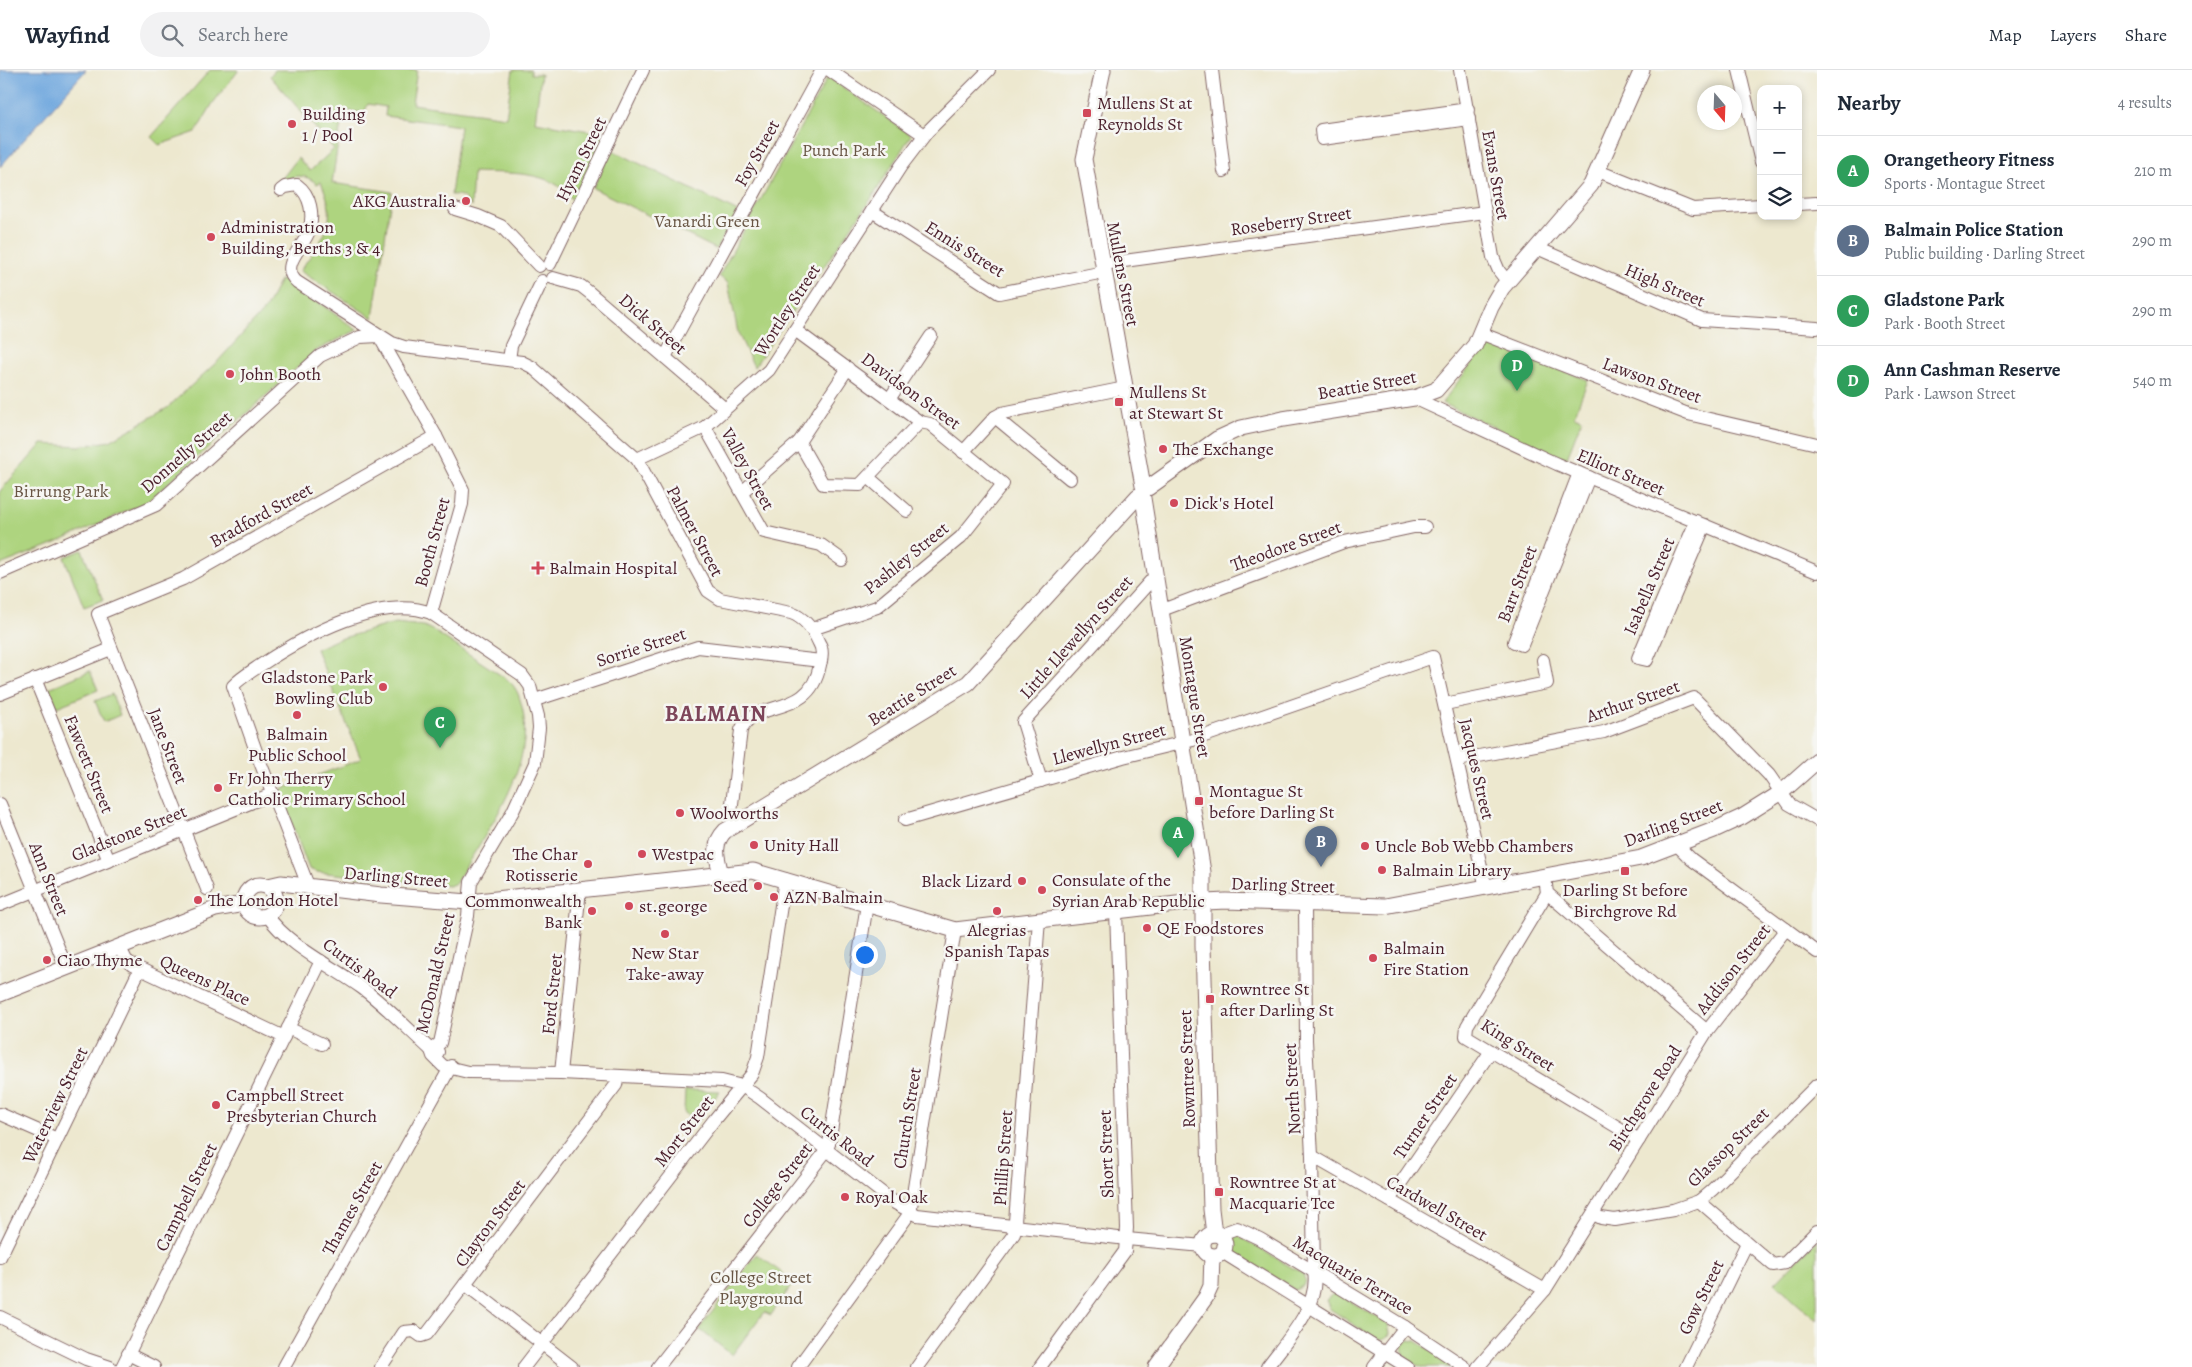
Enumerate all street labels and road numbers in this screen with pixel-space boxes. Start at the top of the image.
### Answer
street label: Hyam Street [550,112,612,206]
street label: Foy Street [729,115,785,191]
street label: Evans Street [1476,128,1516,222]
street label: Roseberry Street [1229,201,1353,241]
street label: Ennis Street [920,215,1010,283]
street label: Mullens Street [1101,219,1145,329]
street label: High Street [1621,257,1709,313]
street label: Wortley Street [748,259,826,362]
street label: Dick Street [614,288,692,360]
street label: Davidson Street [856,347,966,435]
street label: Lawson Street [1599,351,1705,409]
street label: Beattie Street [1316,365,1418,405]
street label: Donnelly Street [135,405,237,498]
street label: Valley Street [715,423,780,514]
street label: Elliott Street [1573,443,1669,501]
street label: Bradford Street [205,477,317,553]
street label: Palmer Street [661,481,729,581]
street label: Booth Street [409,494,455,589]
street label: Theodore Street [1227,515,1345,577]
street label: Pashley Street [858,516,954,600]
street label: Isabella Street [1618,533,1680,639]
street label: Barr Street [1491,542,1543,626]
street label: Little Llewellyn Street [1014,570,1138,704]
street label: Sorrie Street [593,621,689,673]
street label: Montague Street [1174,635,1216,760]
street label: Beattie Street [863,658,961,732]
street label: Arthur Street [1582,674,1683,728]
street label: Jane Street [143,705,193,787]
street label: Fawcett Street [58,711,120,817]
street label: Jacques Street [1454,716,1500,822]
street label: Llewellyn Street [1050,717,1168,771]
street label: Darling Street [1620,793,1726,853]
street label: Gladstone Street [68,799,190,867]
street label: Ann Street [23,838,75,920]
street label: Darling Street [343,861,449,893]
street label: Darling Street [1231,871,1335,899]
street label: McDonald Street [409,910,461,1036]
street label: Addison Street [1690,919,1776,1020]
street label: Curtis Road [318,932,402,1004]
street label: Queens Place [156,949,254,1011]
street label: Ford Street [536,952,568,1036]
street label: Rowntree Street [1173,1009,1201,1129]
street label: King Street [1476,1013,1560,1077]
street label: Birchgrove Road [1603,1040,1687,1156]
street label: North Street [1278,1042,1306,1135]
street label: Waterview Street [16,1043,94,1168]
street label: Church Street [887,1065,927,1170]
street label: Turner Street [1387,1068,1463,1164]
street label: Mort Street [649,1090,720,1172]
street label: Curtis Road [795,1100,879,1172]
street label: Glassop Street [1682,1102,1774,1192]
street label: Phillip Street [988,1109,1018,1207]
street label: Short Street [1092,1109,1120,1199]
street label: College Street [736,1138,818,1232]
street label: Campbell Street [149,1139,223,1255]
street label: Thames Street [316,1157,388,1259]
street label: Cardwell Street [1382,1169,1492,1247]
street label: Clayton Street [449,1174,531,1272]
street label: Macquarie Terrace [1289,1230,1417,1320]
street label: Gow Street [1672,1255,1730,1339]

